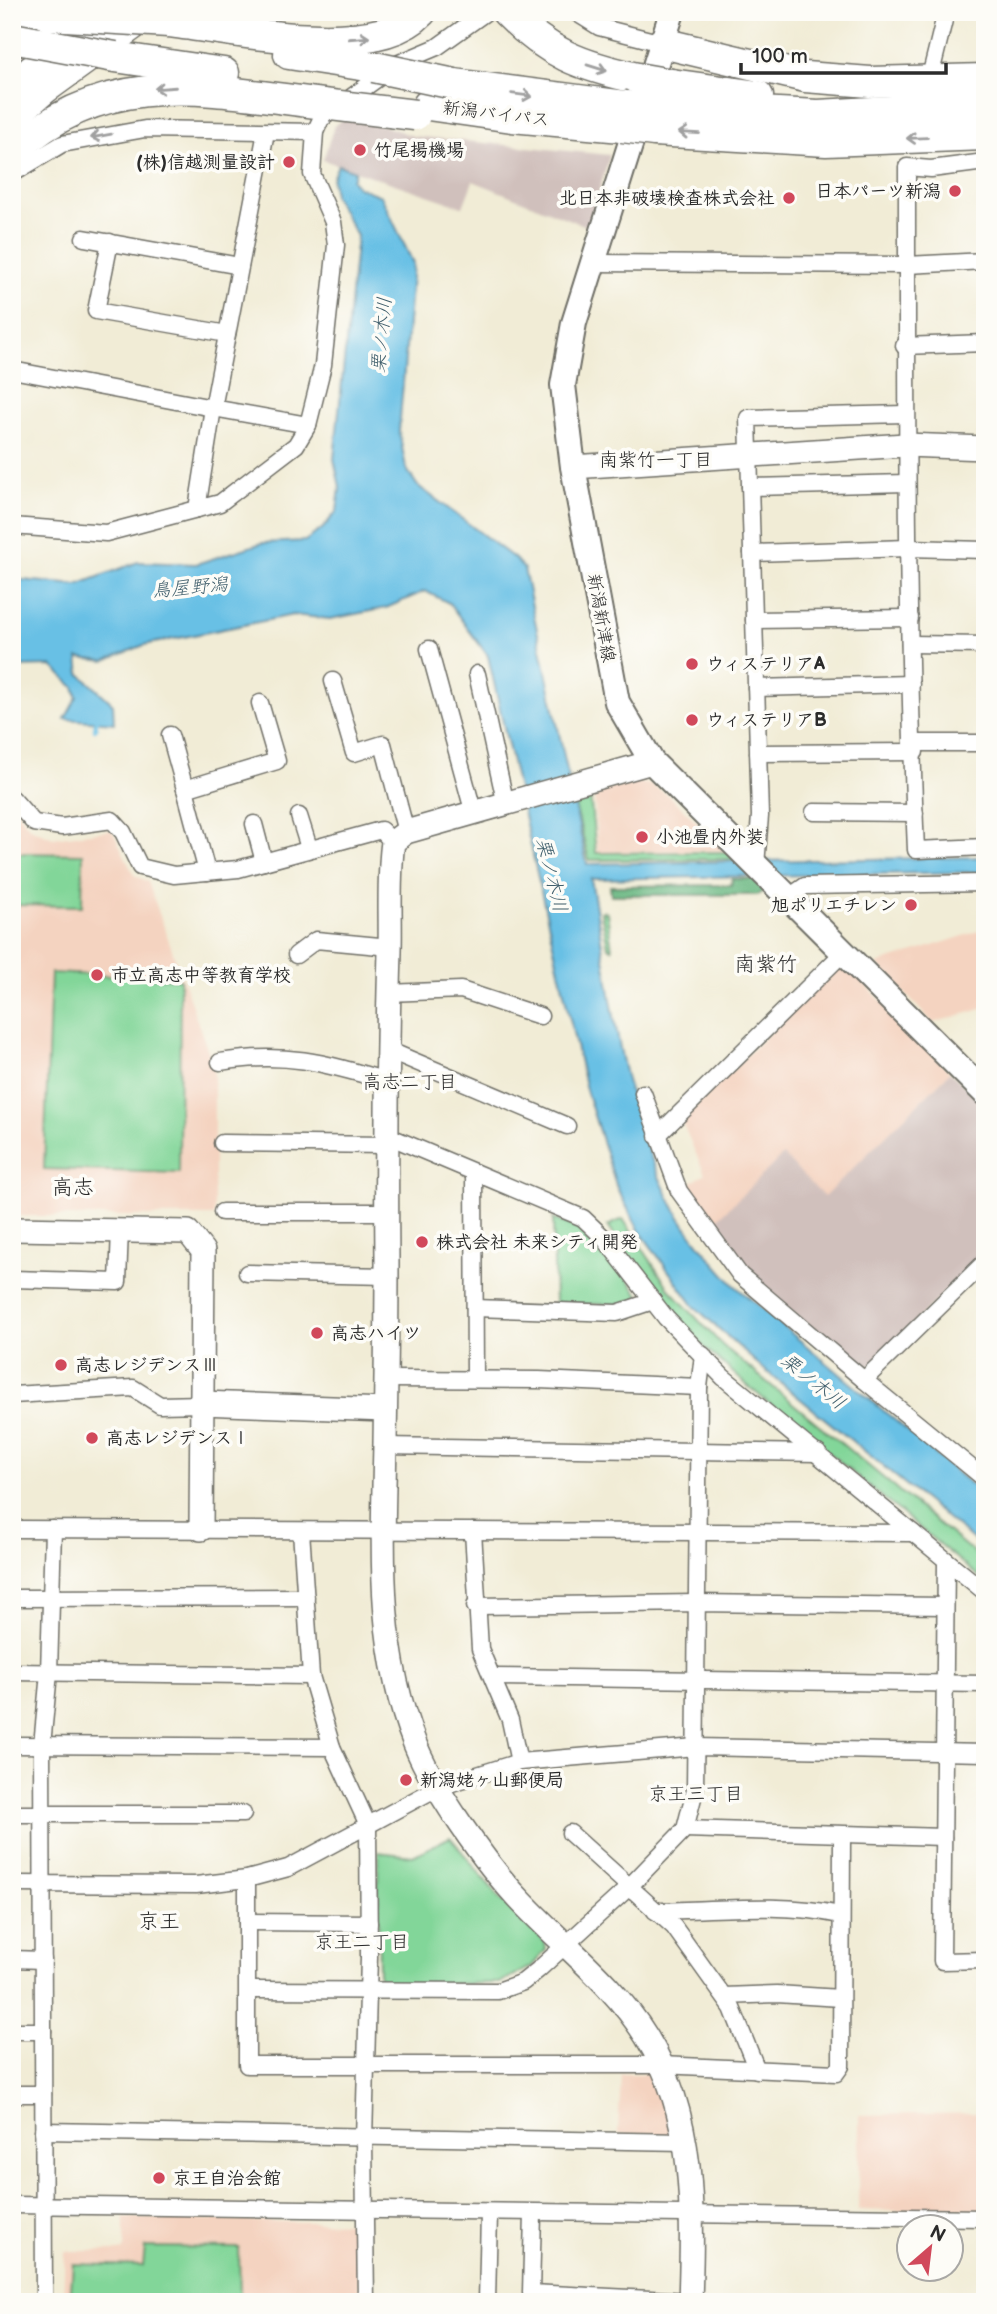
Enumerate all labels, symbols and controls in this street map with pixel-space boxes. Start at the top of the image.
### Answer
one-way arrow [347,31,370,44]
scale bar [741,32,946,76]
text: 100 m [752,44,808,69]
one-way arrow [586,63,608,76]
one-way arrow [155,82,177,95]
one-way arrow [510,88,533,101]
street label: 新潟バイパス [441,97,551,131]
one-way arrow [678,127,701,140]
one-way arrow [90,130,112,143]
one-way arrow [905,131,928,144]
place label: 竹尾揚機場 [374,140,464,161]
marker: 竹尾揚機場 [352,142,368,158]
place label: (株)信越測量設計 [136,152,275,173]
marker: (株)信越測量設計 [281,154,297,170]
place label: 日本パーツ新潟 [815,181,941,202]
marker: 日本パーツ新潟 [947,183,963,199]
place label: 北日本非破壊検査株式会社 [559,188,775,209]
marker: 北日本非破壊検査株式会社 [781,190,797,206]
water label: 栗ノ木川 [367,296,397,374]
district label: 南紫竹一丁目 [599,449,713,472]
street label: 新潟新津線 [583,572,619,664]
water label: 鳥屋野潟 [151,573,230,603]
place label: ウィステリアA [706,654,826,675]
marker: ウィステリアA [684,656,700,672]
place label: ウィステリアB [706,710,827,731]
marker: ウィステリアB [684,712,700,728]
place label: 小池畳内外装 [656,827,764,848]
marker: 小池畳内外装 [634,829,650,845]
water label: 栗ノ木川 [531,835,571,915]
place label: 旭ポリエチレン [771,895,897,916]
marker: 旭ポリエチレン [903,897,919,913]
district label: 南紫竹 [735,952,798,977]
place label: 市立高志中等教育学校 [111,965,291,986]
marker: 市立高志中等教育学校 [89,967,105,983]
district label: 高志二丁目 [362,1071,458,1094]
district label: 高志 [52,1175,94,1200]
place label: 株式会社 未来シティ開発 [436,1232,638,1253]
marker: 株式会社 未来シティ開発 [414,1234,430,1250]
place label: 高志ハイツ [331,1323,421,1344]
marker: 高志ハイツ [309,1325,325,1341]
water label: 栗ノ木川 [776,1349,850,1415]
place label: 高志レジデンスⅢ [75,1355,219,1376]
marker: 高志レジデンスⅢ [53,1357,69,1373]
place label: 高志レジデンスⅠ [106,1428,250,1449]
marker: 高志レジデンスⅠ [84,1430,100,1446]
place label: 新潟姥ヶ山郵便局 [420,1770,564,1791]
marker: 新潟姥ヶ山郵便局 [398,1772,414,1788]
district label: 京王三丁目 [648,1783,744,1806]
district label: 京王 [138,1909,180,1934]
district label: 京王二丁目 [314,1931,410,1954]
place label: 京王自治会館 [173,2168,281,2189]
marker: 京王自治会館 [151,2170,167,2186]
north arrow [895,2212,965,2282]
text: N [926,2221,949,2248]

